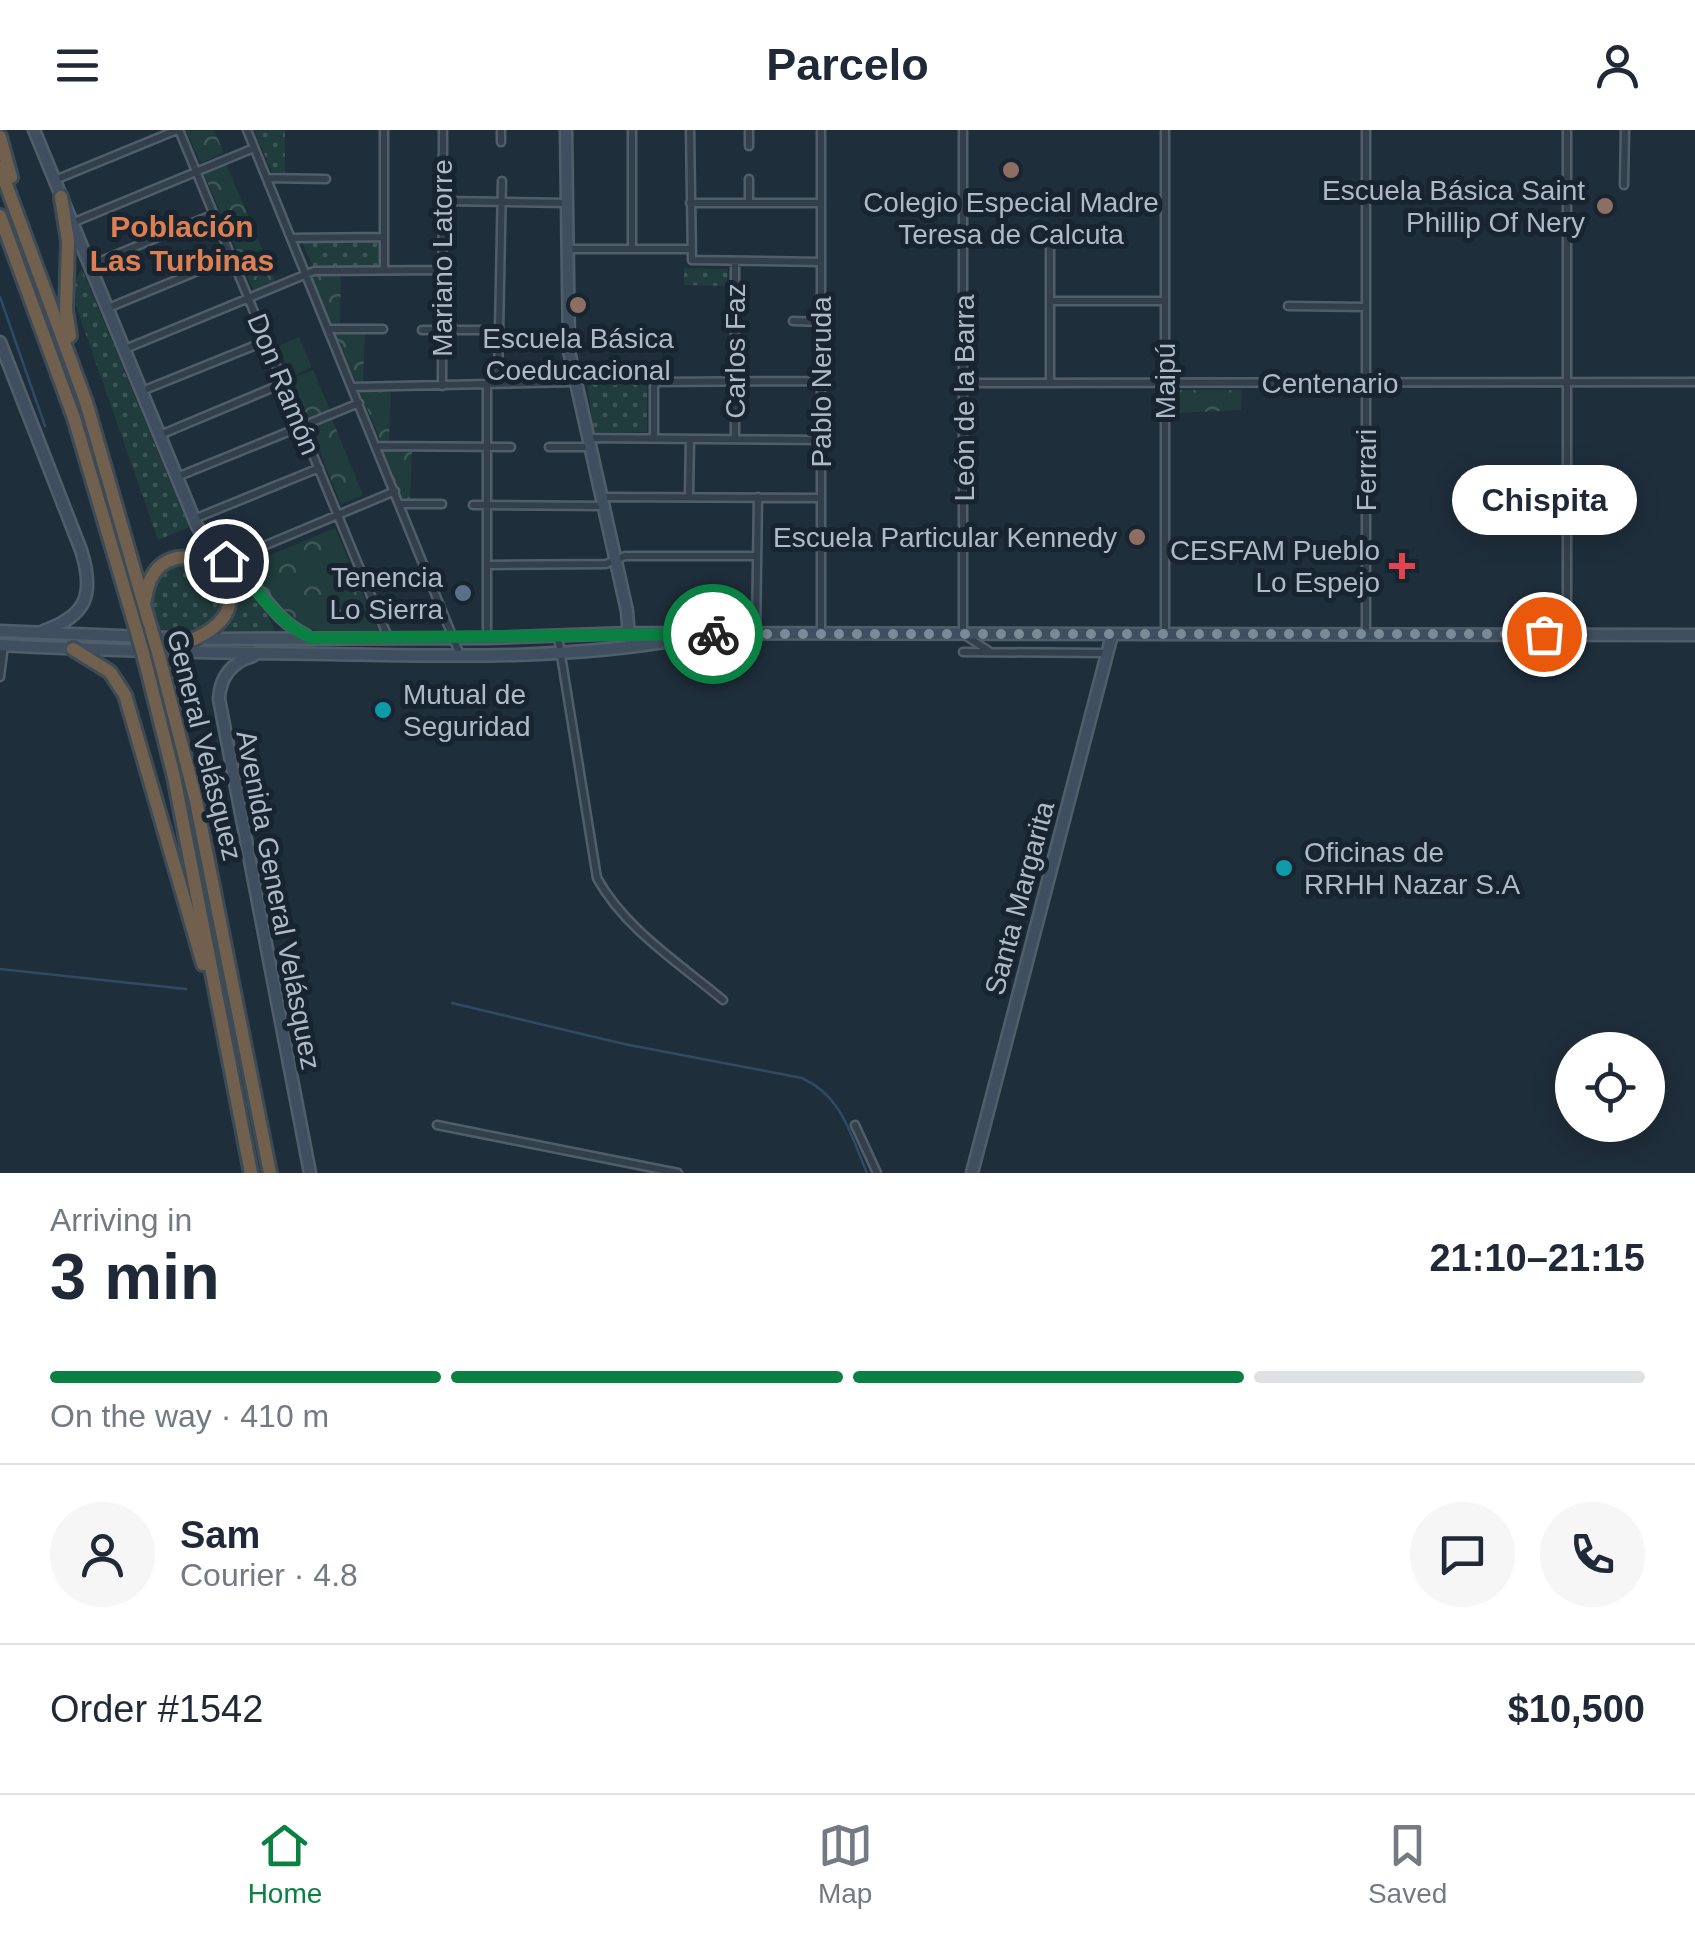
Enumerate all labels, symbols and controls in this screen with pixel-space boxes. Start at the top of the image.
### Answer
icon: menu [50,38,105,93]
icon: person [1590,38,1645,93]
text: Parcelo [766,39,929,90]
street label: Mariano Latorre [427,159,458,357]
marker: Colegio Especial Madre Teresa de Calcuta [1000,159,1022,181]
place label: Escuela Básica Saint Phillip Of Nery [1322,175,1585,238]
place label: Colegio Especial Madre Teresa de Calcuta [863,187,1159,250]
marker: Escuela Básica Saint Phillip Of Nery [1594,195,1616,217]
district label: Población Las Turbinas [90,210,274,277]
street label: Carlos Faz [720,283,751,419]
marker: Escuela Básica Coeducacional [567,294,589,316]
street label: León de la Barra [949,294,980,502]
street label: Pablo Neruda [806,296,837,468]
street label: Don Ramón [241,309,326,459]
place label: Escuela Básica Coeducacional [482,323,674,386]
street label: Maipú [1150,343,1181,419]
street label: Centenario [1262,368,1398,399]
street label: Ferrari [1351,429,1382,511]
callout: Chispita [1452,464,1636,534]
text: Chispita [1481,482,1608,518]
pin [184,519,269,604]
place label: Escuela Particular Kennedy [773,522,1117,553]
marker: Escuela Particular Kennedy [1126,526,1148,548]
icon: home [199,534,254,589]
place label: CESFAM Pueblo Lo Espejo [1170,535,1380,598]
marker: CESFAM Pueblo Lo Espejo [1389,553,1415,579]
place label: Tenencia Lo Sierra [329,562,443,625]
marker: Tenencia Lo Sierra [452,582,474,604]
courier [663,584,763,684]
pin [1502,592,1587,677]
icon: bike [686,607,741,662]
icon: bag [1517,607,1572,662]
street label: General Velásquez [161,627,248,864]
place label: Mutual de Seguridad [403,679,531,742]
marker: Mutual de Seguridad [372,699,394,721]
street label: Avenida General Velásquez [230,728,327,1072]
street label: Santa Margarita [979,797,1060,998]
place label: Oficinas de RRHH Nazar S.A [1304,837,1521,900]
marker: Oficinas de RRHH Nazar S.A [1273,857,1295,879]
map controls [1555,1032,1665,1142]
button: locate [1555,1032,1665,1142]
text: Arriving in [50,1202,192,1238]
text: 21:10–21:15 [1429,1237,1645,1279]
text: 3 min [50,1240,220,1313]
text: On the way · 410 m [50,1398,329,1434]
button: person [50,1502,155,1607]
button: chat [1410,1502,1515,1607]
button: phone [1540,1502,1645,1607]
text: Sam [180,1514,260,1556]
text: Courier · 4.8 [180,1557,358,1593]
text: Order #1542 [50,1688,263,1730]
text: $10,500 [1508,1688,1645,1730]
tab: Home [248,1818,322,1910]
tab: Map [818,1818,873,1910]
tab: Saved [1368,1818,1447,1910]

